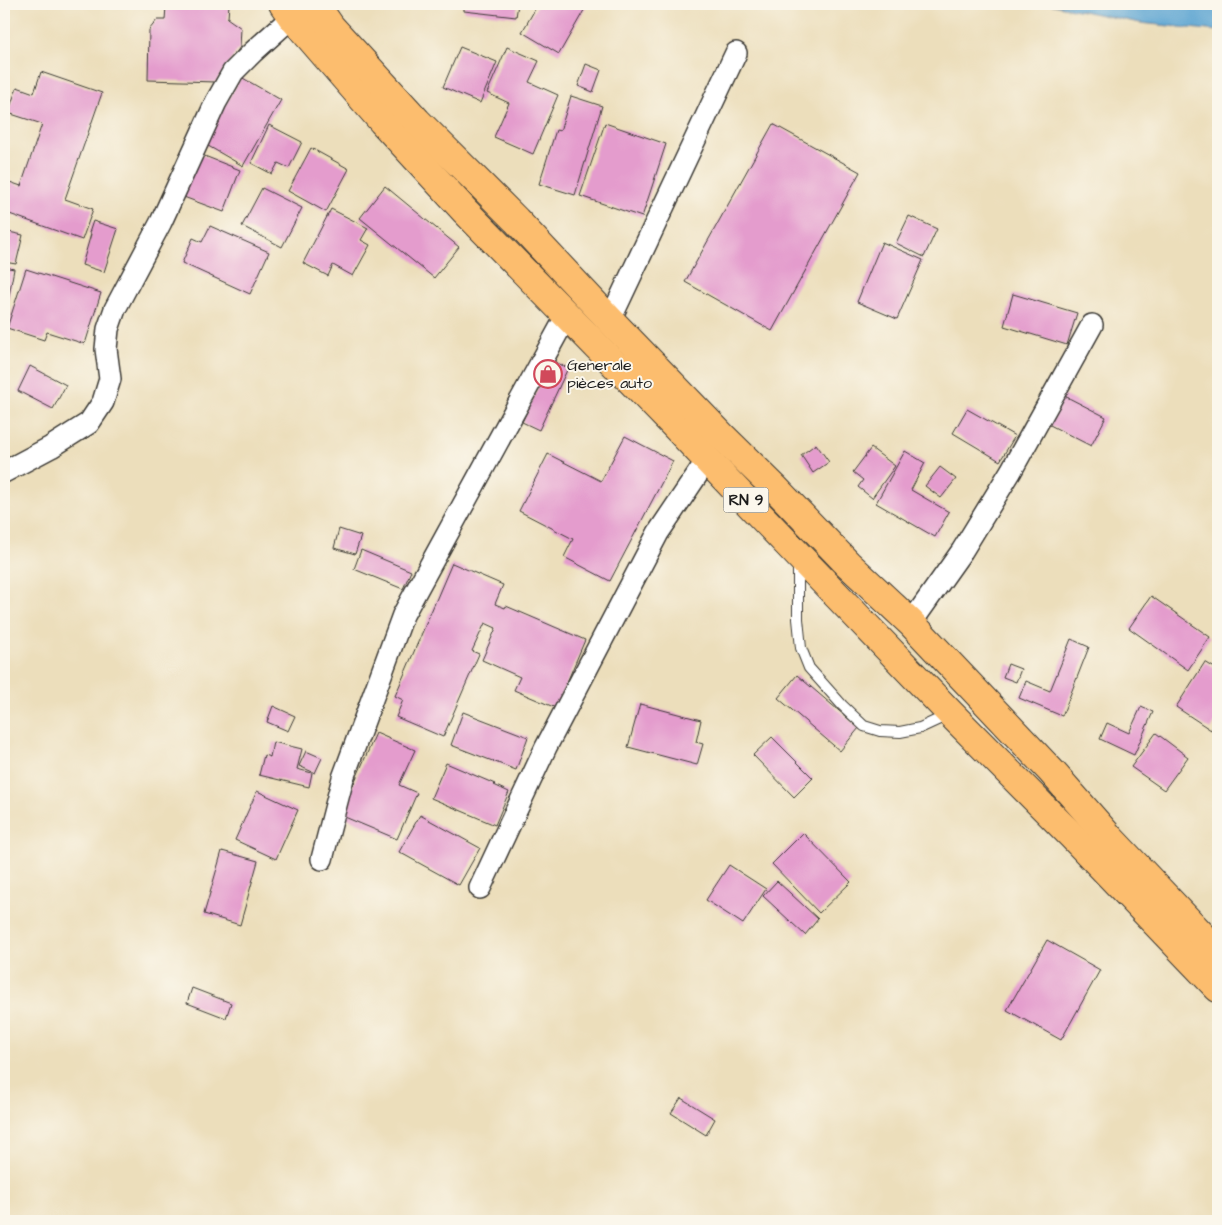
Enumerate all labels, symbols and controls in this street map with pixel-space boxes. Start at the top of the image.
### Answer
place label: Generale pièces auto [567,354,652,394]
shop icon: Generale pièces auto [533,359,563,389]
road number: RN 9 [724,488,768,512]

